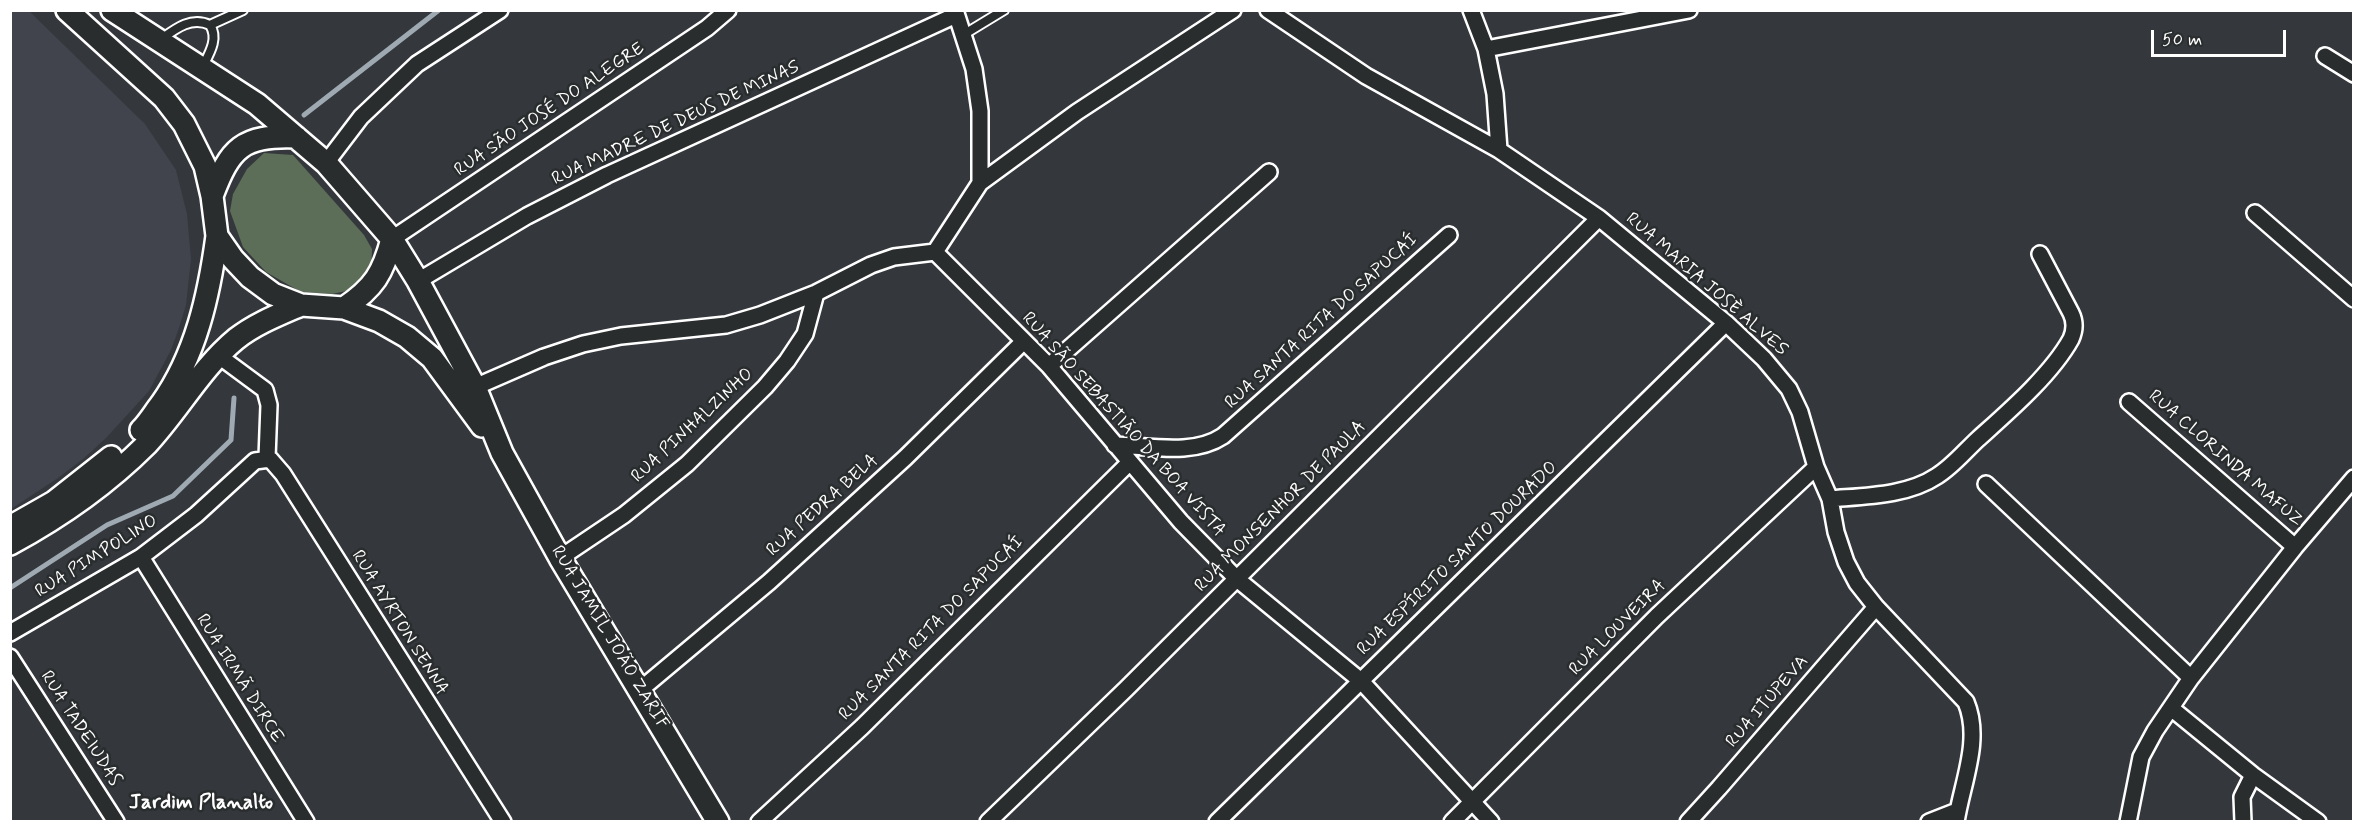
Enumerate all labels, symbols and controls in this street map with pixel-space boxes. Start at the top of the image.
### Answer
scale bar [2154,18,2289,56]
text: 50 m [2162,28,2202,52]
street label: RUA SÃO JOSÉ DO ALEGRE [451,38,649,182]
street label: RUA MADRE DE DEUS DE MINAS [549,57,803,191]
street label: RUA MARIA JOSÈ ALVES [1621,209,1791,361]
street label: RUA SANTA RITA DO SAPUCAÍ [1221,230,1423,414]
street label: RUA SÃO SEBASTIÃO DA BOA VISTA [1016,308,1230,542]
street label: RUA PINHALZINHO [628,364,758,488]
street label: RUA CLORINDA MAFUZ [2143,386,2307,532]
street label: RUA MONSENHOR DE PAULA [1191,417,1371,597]
street label: RUA PEDRA BELA [763,450,883,562]
street label: RUA ESPÍRITO SANTO DOURADO [1353,457,1563,661]
street label: RUA PIMPOLINO [32,511,162,603]
street label: RUA SANTA RITA DO SAPUCAÍ [835,532,1029,726]
street label: RUA JAMIL JOÃO ZARIF [546,542,672,734]
street label: RUA AYRTON SENNA [346,547,452,699]
street label: RUA LOUVEIRA [1565,575,1671,681]
street label: RUA IRMÃ DIRCE [191,610,287,748]
street label: RUA ITUPEVA [1722,652,1814,752]
street label: RUA TADEIUDAS [35,667,125,791]
district label: Jardim Planalto [129,791,273,817]

